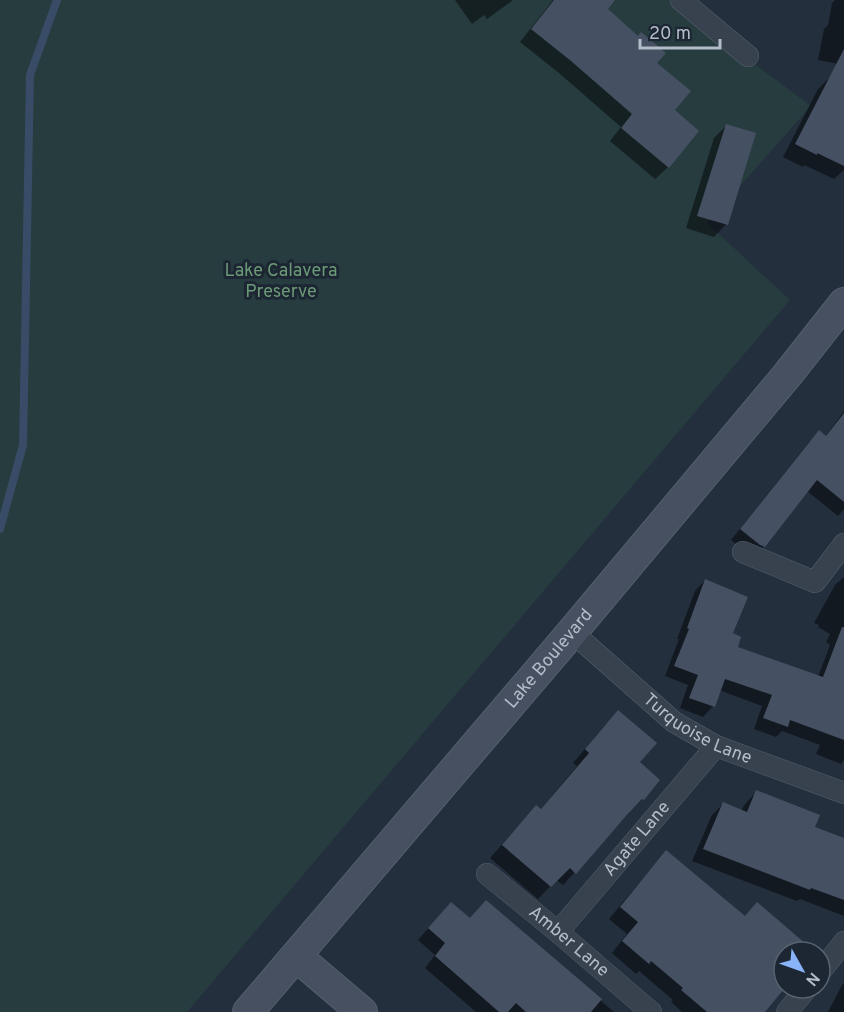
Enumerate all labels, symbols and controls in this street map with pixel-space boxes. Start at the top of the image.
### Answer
scale bar [640,12,720,50]
text: 20 m [649,23,691,46]
park label: Lake Calavera Preserve [225,260,337,304]
street label: Lake Boulevard [500,604,598,714]
street label: Turquoise Lane [638,688,755,770]
street label: Agate Lane [598,797,676,881]
street label: Amber Lane [524,901,614,982]
north arrow [772,940,832,1000]
text: N [801,968,823,989]

